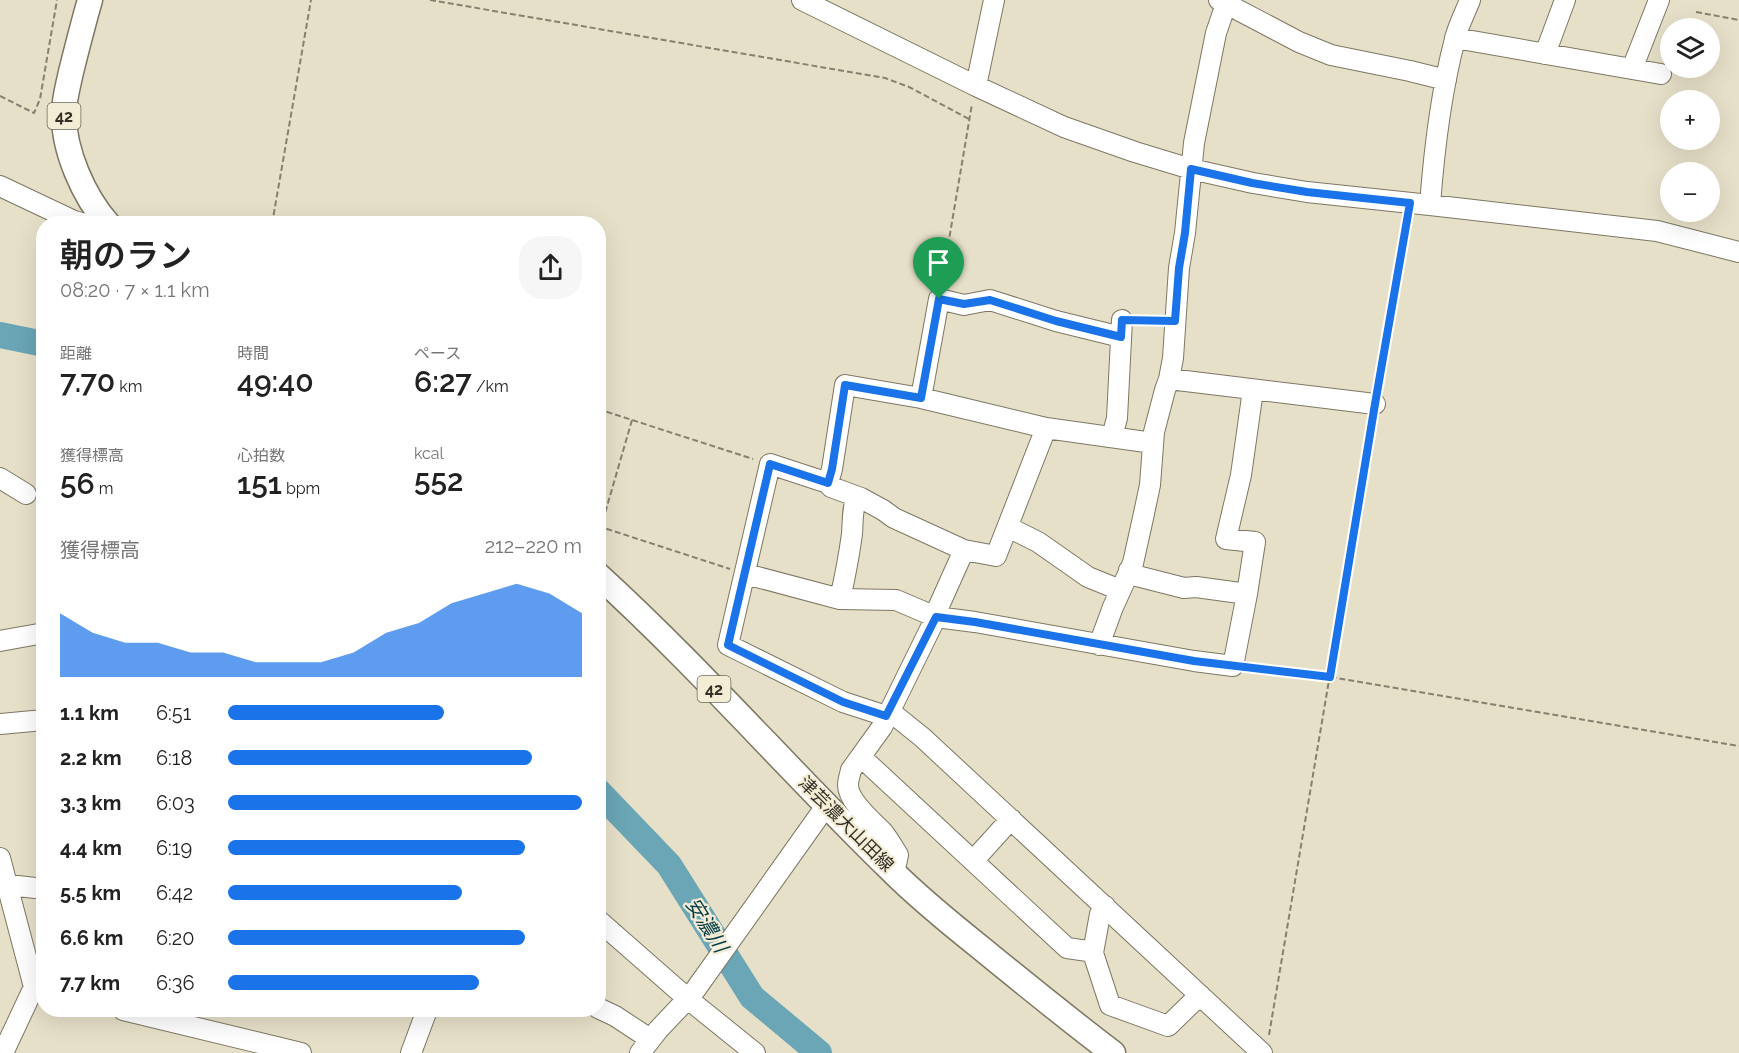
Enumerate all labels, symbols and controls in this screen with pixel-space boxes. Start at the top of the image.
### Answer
map controls [1660,18,1720,222]
button: layers [1660,18,1720,78]
button: + [1660,90,1720,150]
road number: 42 [48,103,80,129]
button: − [1660,162,1720,222]
text: 朝のラン [60,236,192,275]
button: share [519,236,582,299]
pin [913,237,964,299]
icon: arrive [922,246,955,279]
text: 08:20 · 7 × 1.1 km [60,278,210,302]
text: 距離 [60,344,92,363]
text: 時間 [237,344,269,363]
text: ペース [414,344,461,363]
text: 7.70 [60,364,115,399]
text: 49:40 [237,364,314,399]
text: 6:27 [414,364,472,399]
text: km [115,377,143,396]
text: /km [472,377,509,396]
text: kcal [414,444,444,463]
text: 獲得標高 [60,446,124,465]
text: 心拍数 [237,446,285,465]
text: 552 [414,463,464,498]
text: 56 [60,466,95,501]
text: 151 [237,466,282,501]
text: m [95,479,114,498]
text: bpm [282,479,320,498]
text: 212–220 m [485,534,582,558]
text: 獲得標高 [60,538,140,562]
road number: 42 [698,676,730,702]
text: 1.1 km [60,701,119,725]
text: 6:51 [156,701,191,725]
text: 2.2 km [60,746,122,770]
text: 6:18 [156,746,192,770]
street label: 津芸濃大山田線 [794,772,898,876]
text: 3.3 km [60,791,121,815]
text: 6:03 [156,791,195,815]
text: 4.4 km [60,836,122,860]
text: 6:19 [156,836,192,860]
text: 5.5 km [60,881,121,905]
text: 6:42 [156,881,193,905]
water label: 安濃川 [681,893,734,958]
text: 6.6 km [60,926,123,950]
text: 6:20 [156,926,194,950]
text: 7.7 km [60,971,120,995]
text: 6:36 [156,971,195,995]

